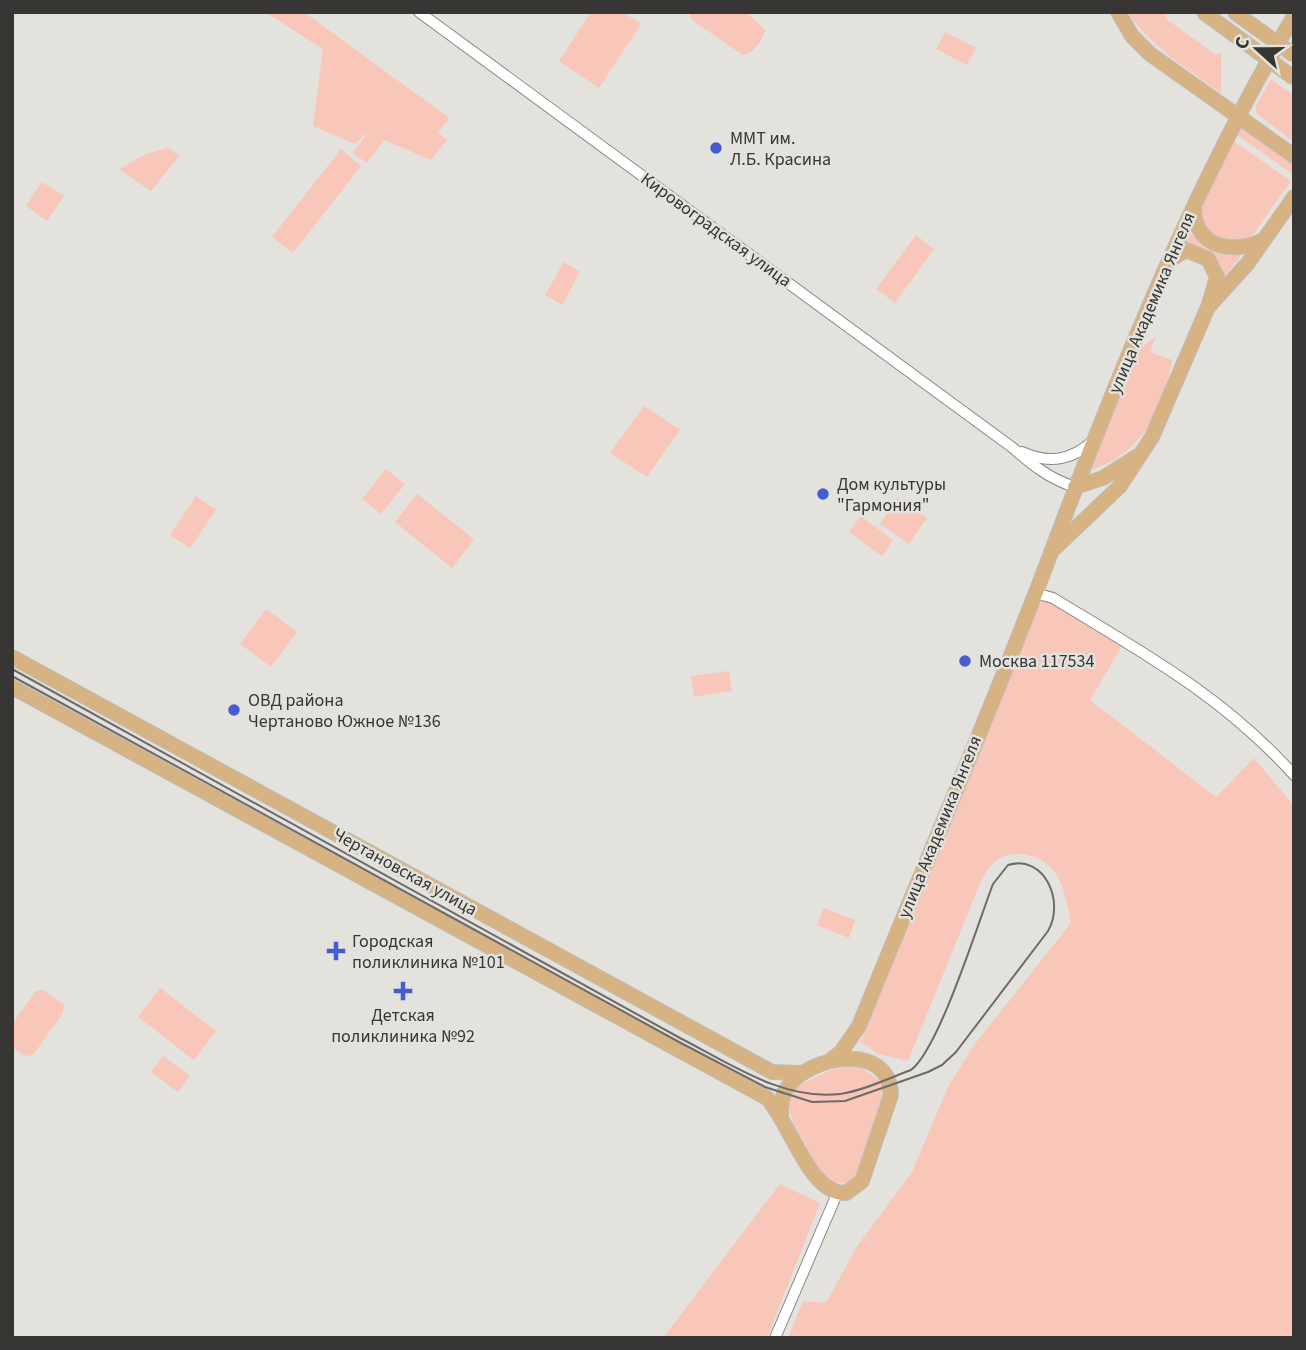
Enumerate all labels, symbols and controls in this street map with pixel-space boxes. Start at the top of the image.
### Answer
north arrow [1222,14,1292,84]
text: С [1228,33,1257,53]
place label: ММТ им. Л.Б. Красина [730,126,831,172]
marker: ММТ им. Л.Б. Красина [708,140,724,156]
street label: Кировоградская улица [635,167,797,293]
street label: улица Академика Янгеля [1102,208,1202,398]
place label: Дом культуры "Гармония" [837,472,946,518]
marker: Дом культуры "Гармония" [815,486,831,502]
place label: Москва 117534 [979,649,1095,674]
marker: Москва 117534 [957,653,973,669]
place label: ОВД района Чертаново Южное №136 [248,688,441,734]
marker: ОВД района Чертаново Южное №136 [226,702,242,718]
street label: улица Академика Янгеля [892,732,988,922]
street label: Чертановская улица [328,822,482,922]
place label: Городская поликлиника №101 [352,929,505,975]
marker: Городская поликлиника №101 [326,941,346,961]
marker: Детская поликлиника №92 [393,981,413,1001]
place label: Детская поликлиника №92 [331,1003,475,1049]

